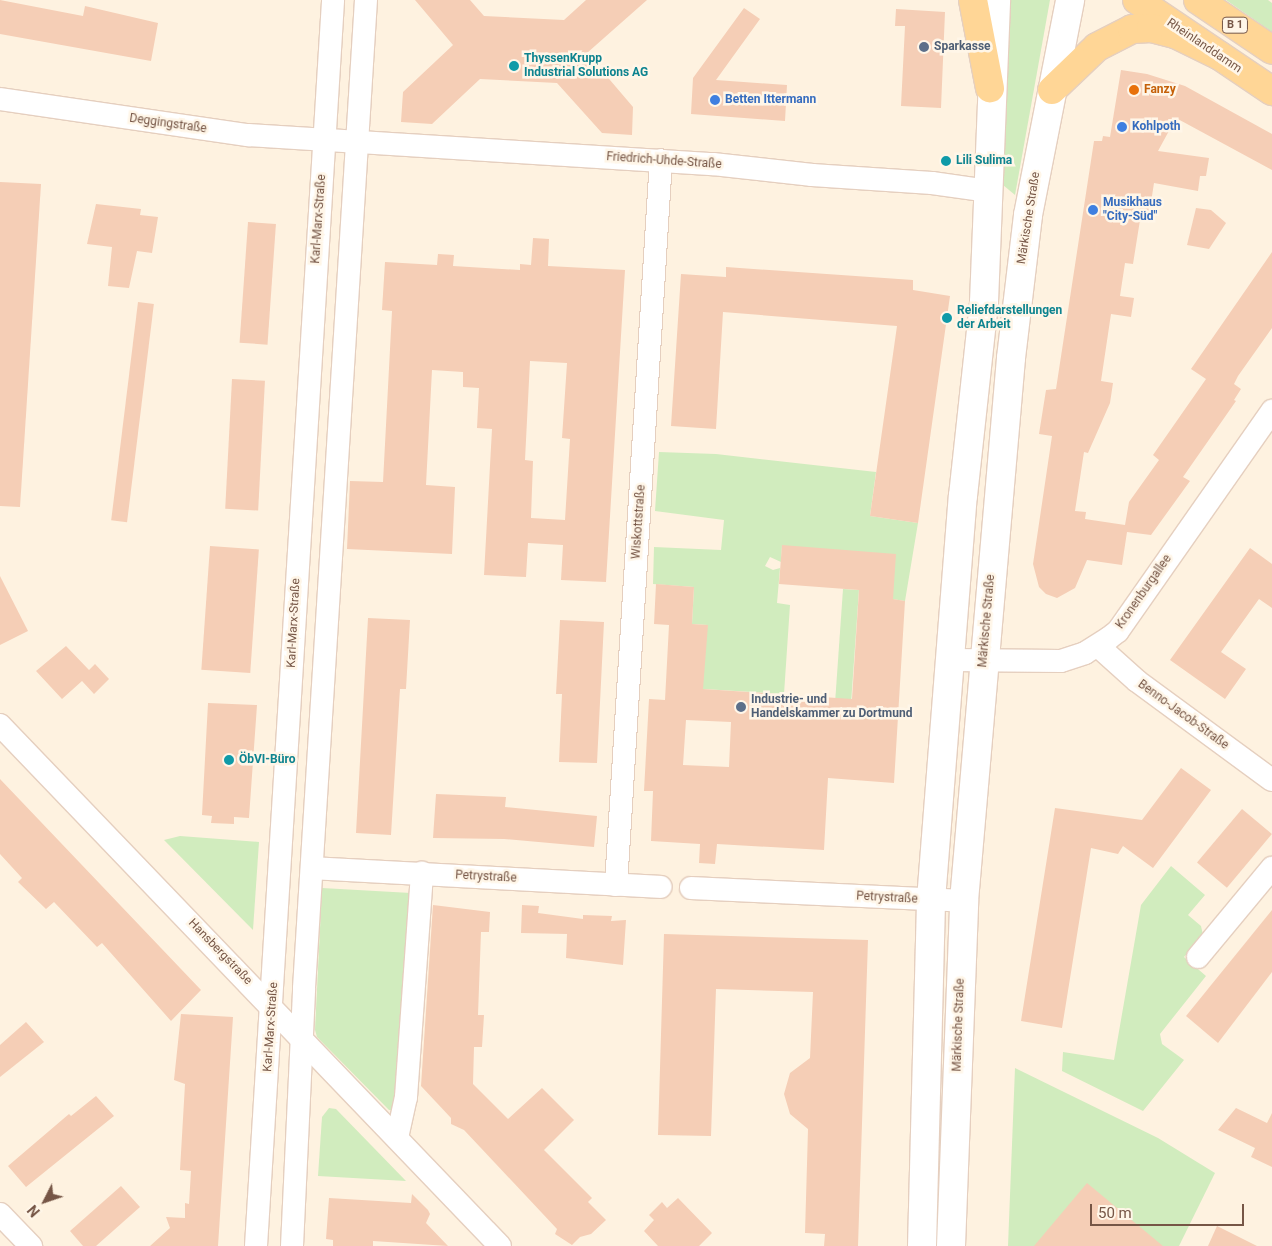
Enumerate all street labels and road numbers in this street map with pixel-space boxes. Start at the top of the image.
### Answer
street label: Rheinlanddamm [1164,16,1244,76]
road number: B 1 [1221,16,1249,34]
street label: Deggingstraße [128,111,208,137]
street label: Friedrich-Uhde-Straße [606,150,722,172]
street label: Märkische Straße [1015,171,1043,265]
street label: Karl-Marx-Straße [309,174,329,264]
street label: Wiskottstraße [629,484,649,560]
street label: Kronenburgallee [1113,552,1175,632]
street label: Märkische Straße [976,574,998,668]
street label: Karl-Marx-Straße [284,578,304,668]
street label: Benno-Jacob-Straße [1135,677,1231,753]
street label: Petrystraße [455,868,517,886]
street label: Petrystraße [856,889,918,907]
street label: Hansbergstraße [185,916,255,988]
street label: Märkische Straße [950,978,968,1072]
street label: Karl-Marx-Straße [261,982,281,1072]

